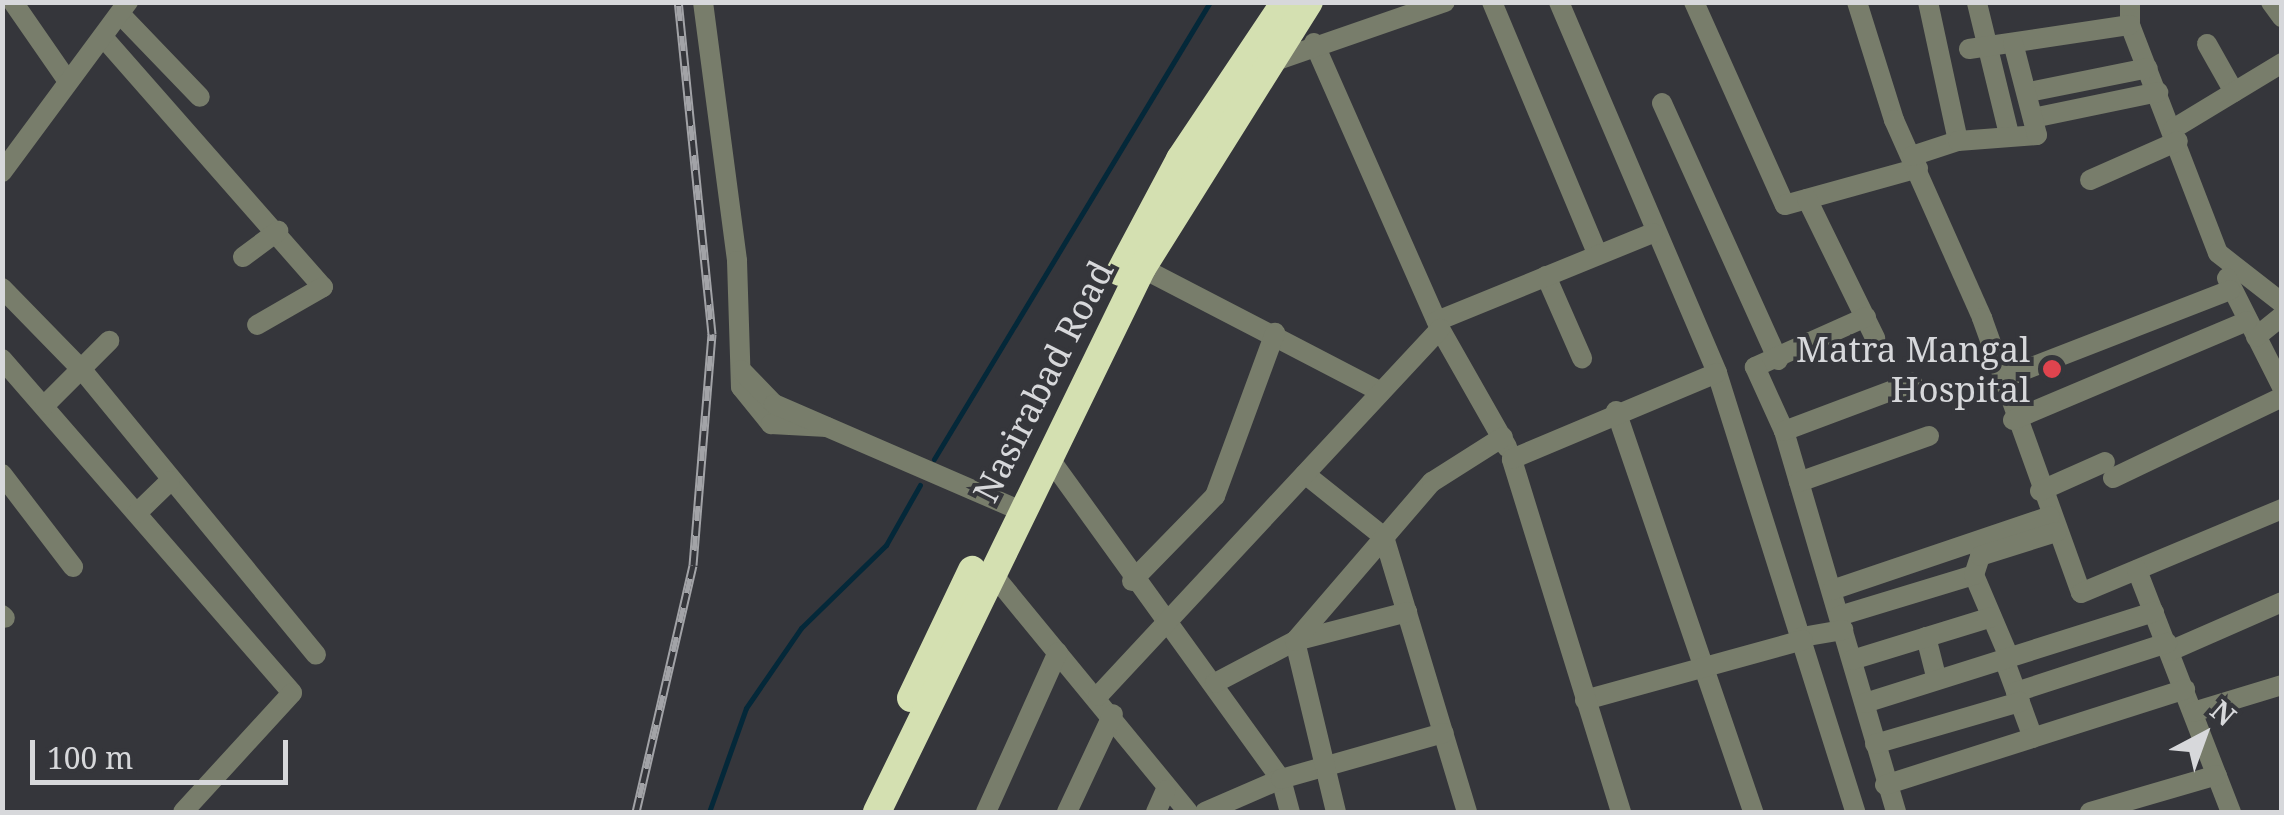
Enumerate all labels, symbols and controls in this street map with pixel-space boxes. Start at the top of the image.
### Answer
street label: Nasirabad Road [964,253,1122,509]
place label: Matra Mangal Hospital [1796,328,2030,410]
marker: Matra Mangal Hospital [2039,356,2065,382]
north arrow [2154,685,2254,785]
text: N [2203,691,2244,734]
scale bar [35,720,292,782]
text: 100 m [47,737,133,778]

